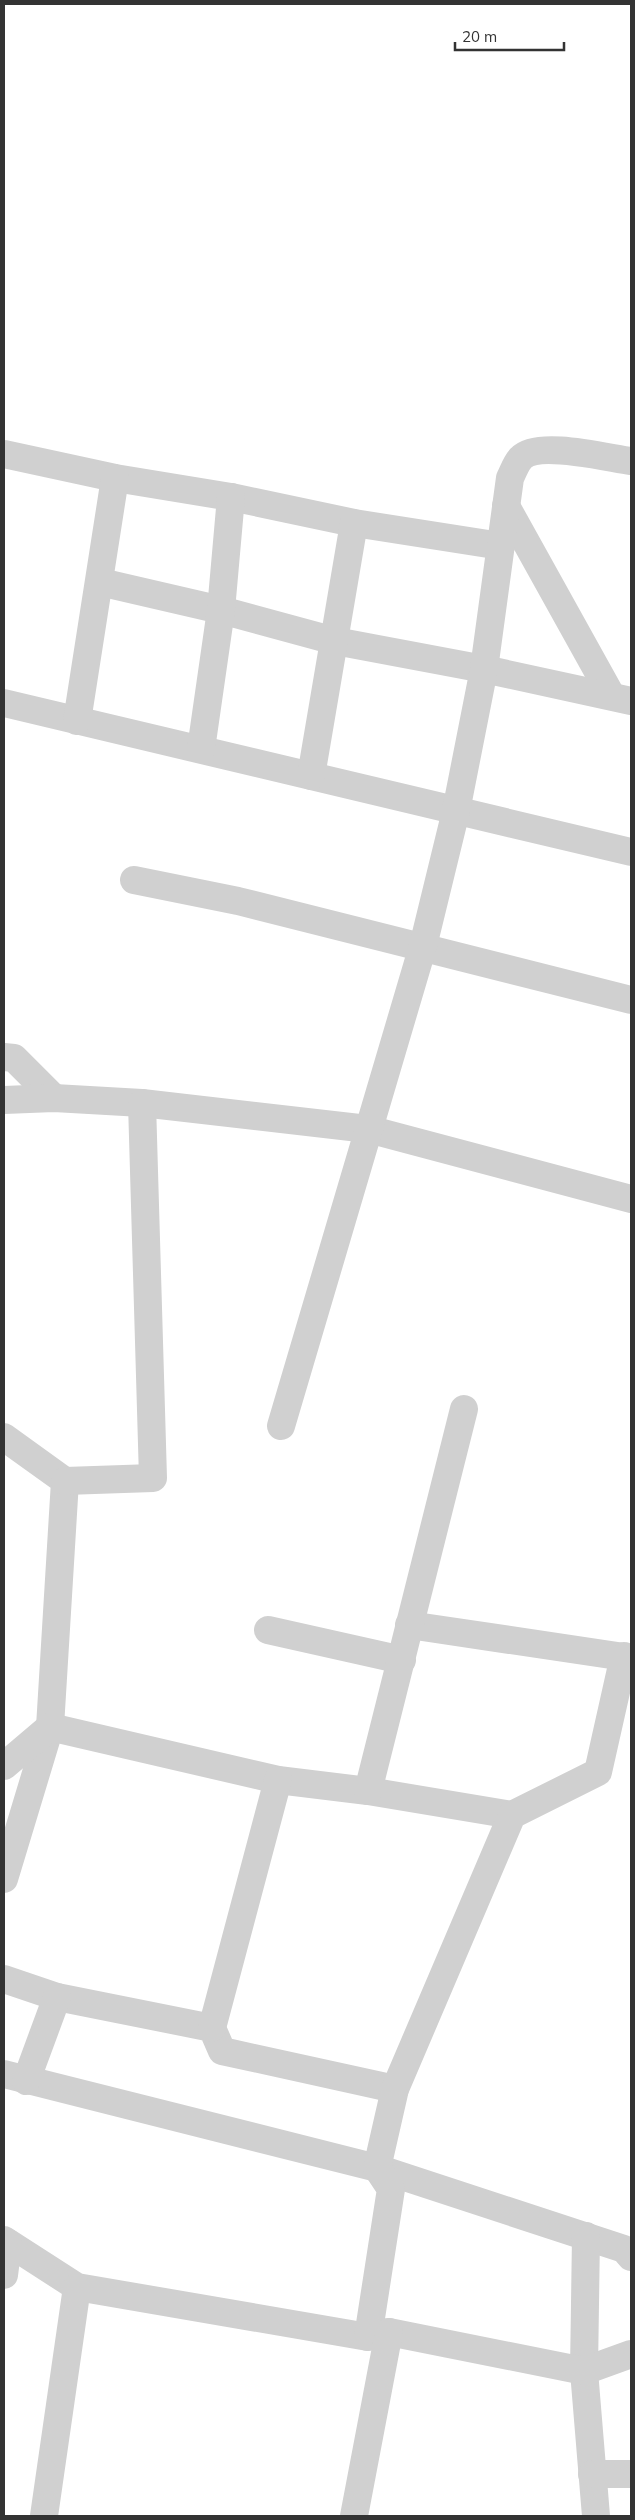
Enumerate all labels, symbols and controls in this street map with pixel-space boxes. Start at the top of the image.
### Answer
scale bar [455,20,564,52]
text: 20 m [462,27,497,46]

